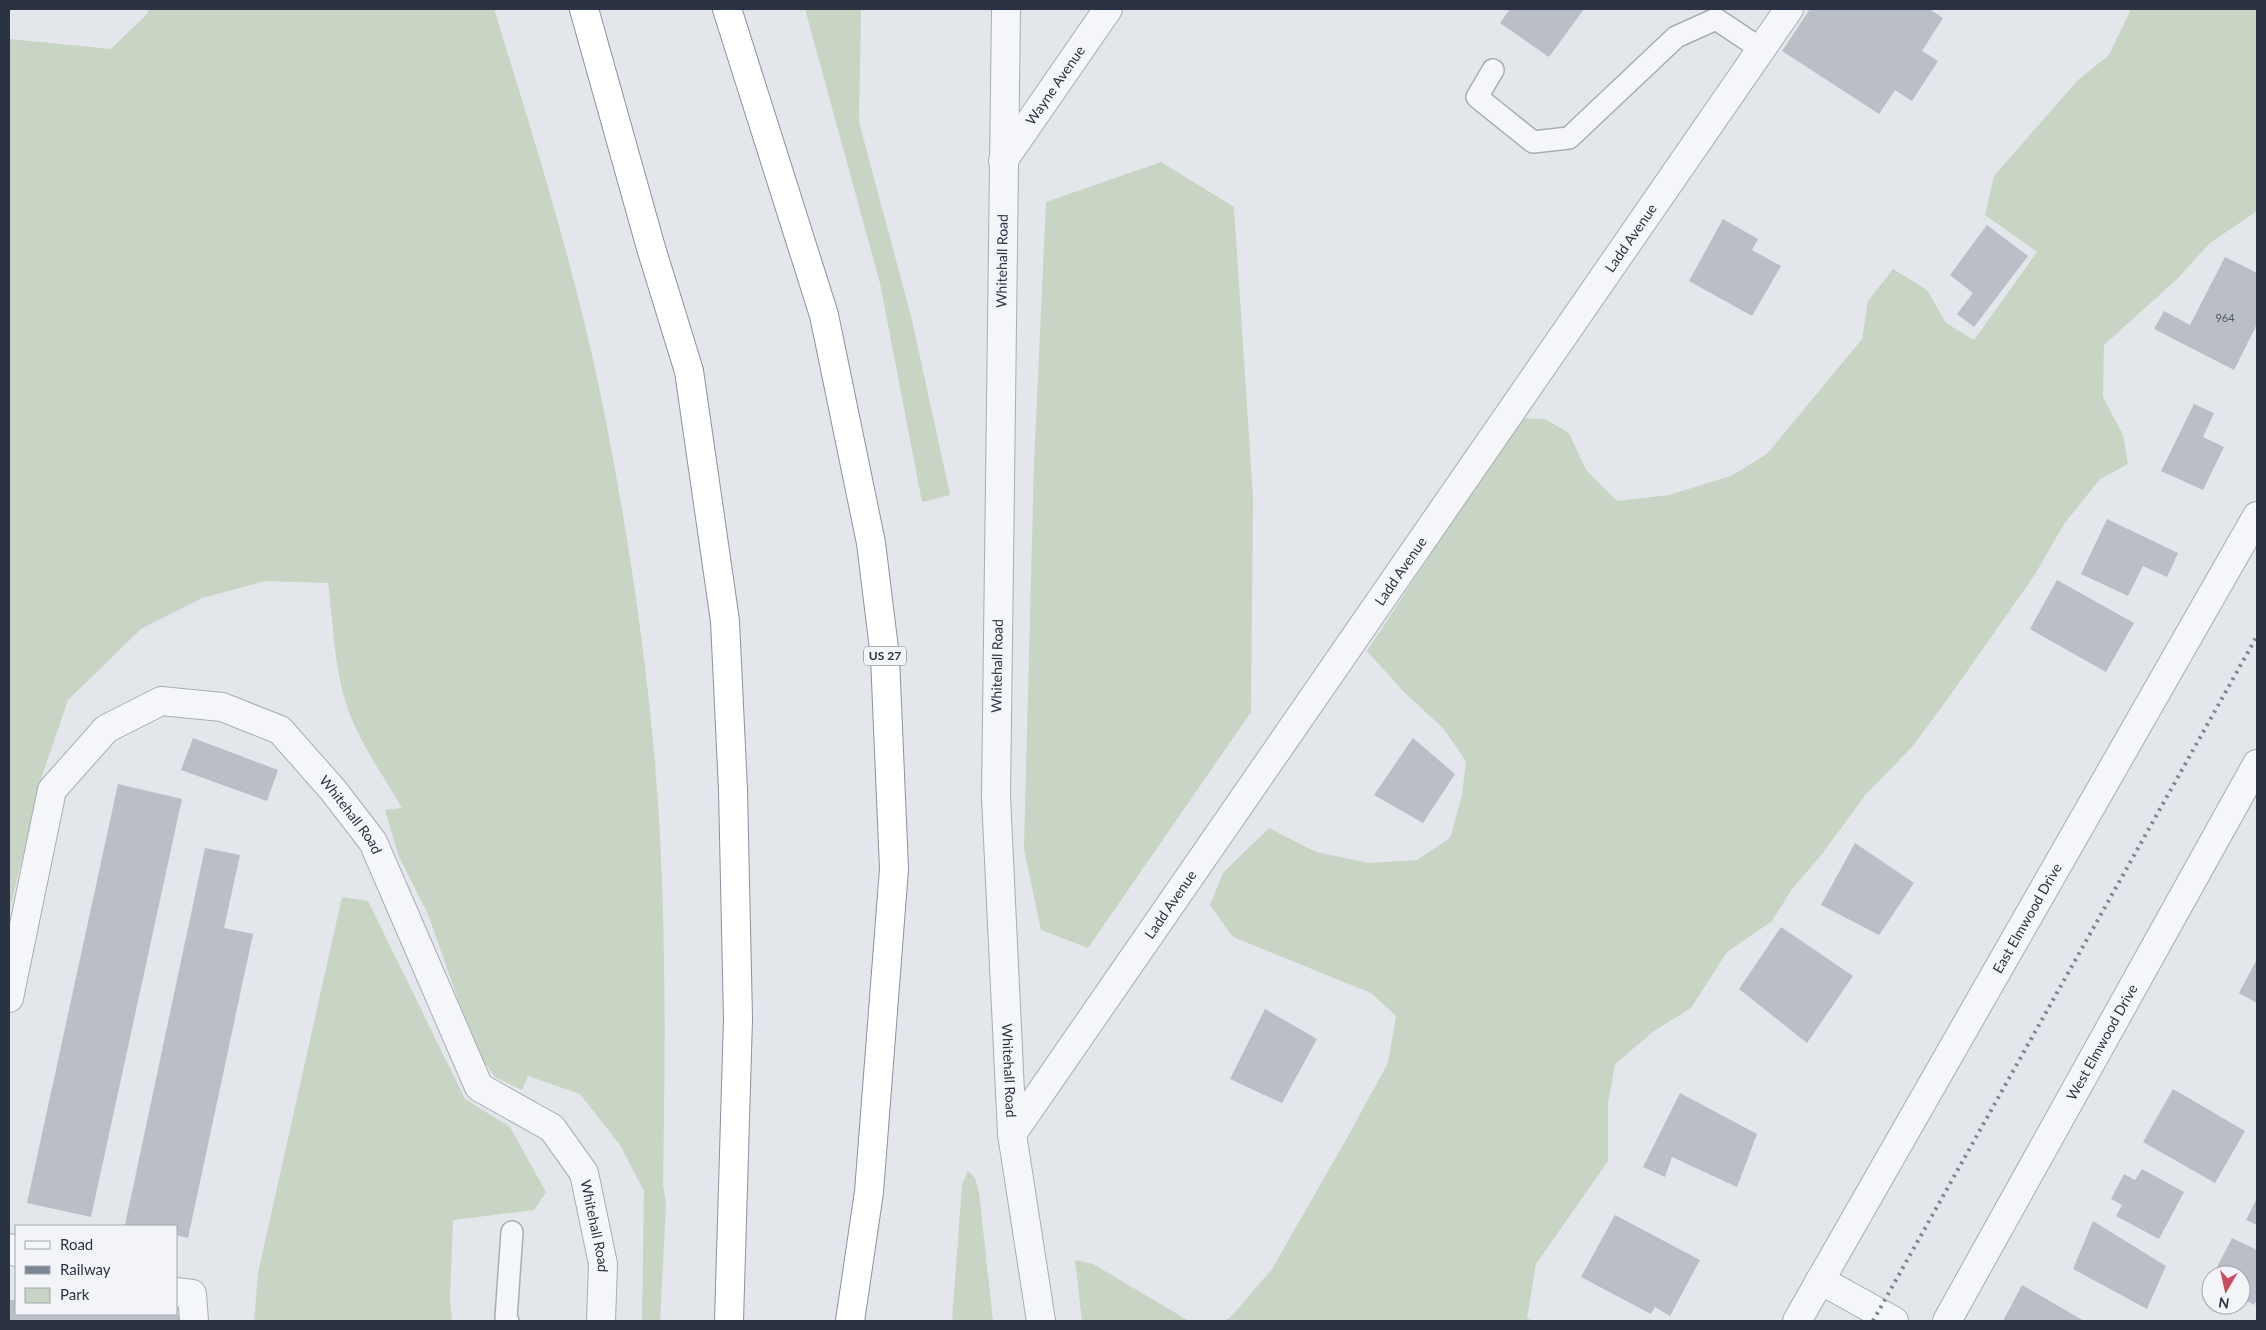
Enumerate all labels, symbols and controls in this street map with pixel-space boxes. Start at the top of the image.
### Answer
street label: Wayne Avenue [1022,42,1088,128]
street label: Ladd Avenue [1601,200,1660,275]
street label: Whitehall Road [992,214,1011,308]
house number: 964 [2215,311,2235,324]
street label: Ladd Avenue [1371,533,1430,608]
street label: Whitehall Road [987,619,1006,713]
road number: US 27 [864,646,906,666]
street label: Whitehall Road [316,772,386,856]
street label: East Elmwood Drive [1989,860,2065,976]
street label: Ladd Avenue [1141,867,1200,942]
street label: West Elmwood Drive [2063,981,2141,1103]
street label: Whitehall Road [999,1023,1020,1118]
street label: Whitehall Road [578,1178,612,1273]
legend [15,1225,178,1315]
text: Road [60,1235,93,1253]
text: Railway [60,1260,111,1278]
north arrow [2201,1265,2251,1315]
text: Park [60,1285,90,1303]
text: N [2217,1294,2231,1313]

